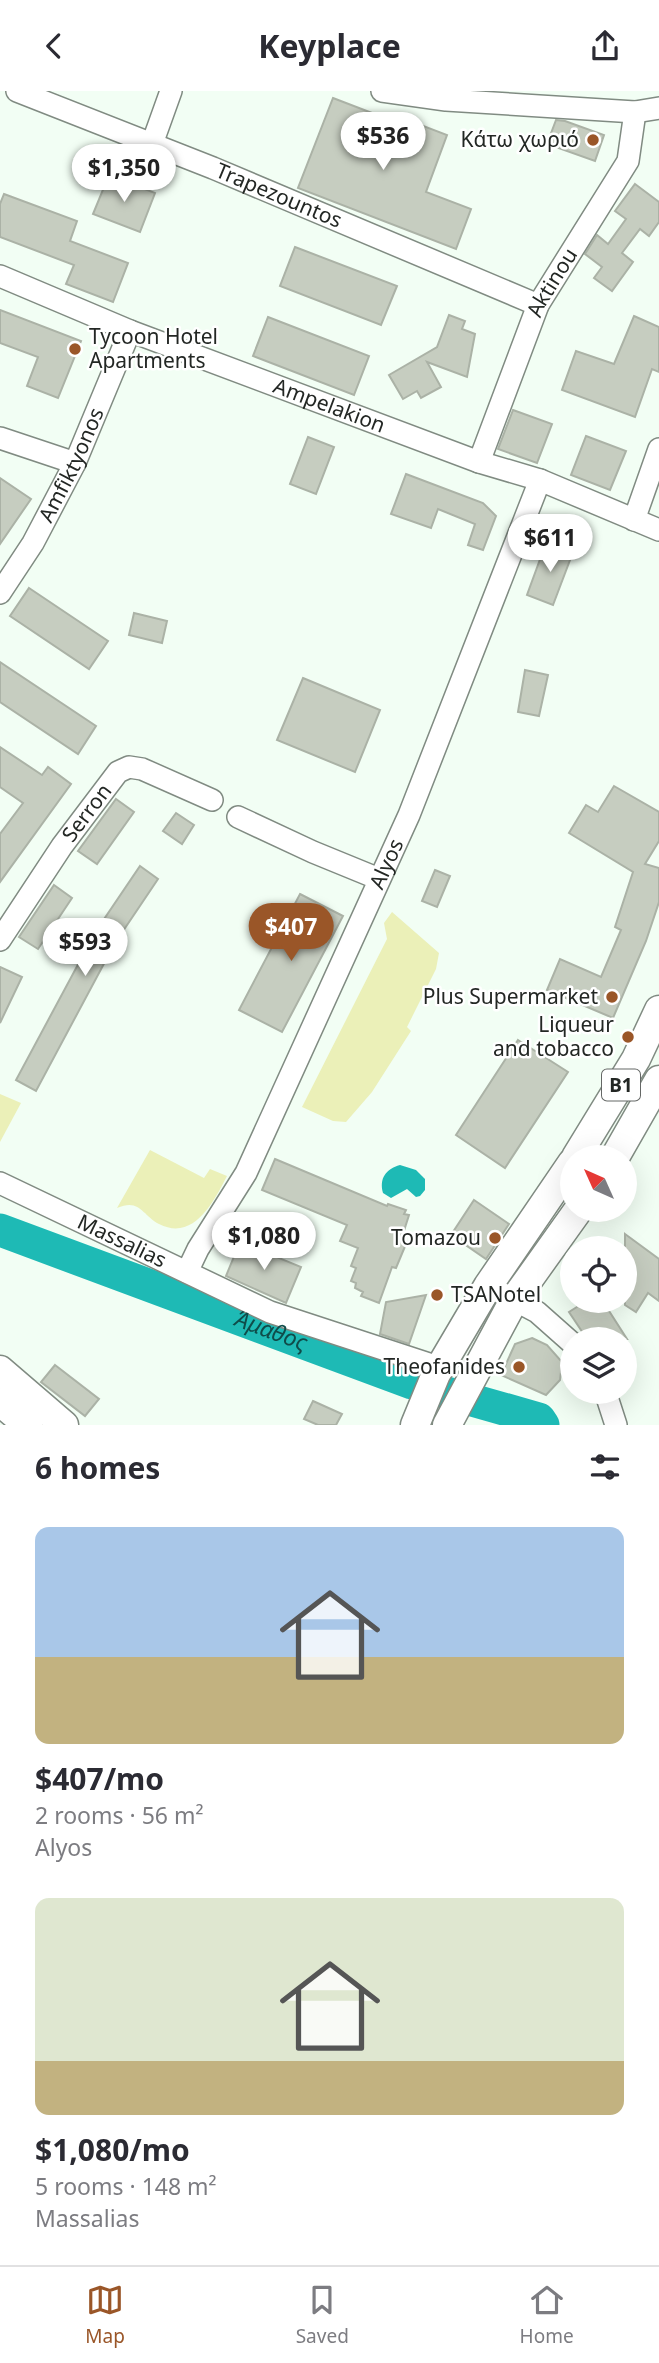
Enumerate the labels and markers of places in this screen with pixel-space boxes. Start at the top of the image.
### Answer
pin: $536 [342,113,424,172]
place label: Κάτω χωριό [461,125,579,153]
marker: Κάτω χωριό [585,132,601,148]
pin: $1,350 [67,145,181,204]
place label: Tycoon Hotel Apartments [89,322,218,374]
marker: Tycoon Hotel Apartments [67,341,83,357]
pin: $611 [509,515,591,574]
pin: $407 [250,903,332,963]
pin: $593 [44,919,126,978]
place label: Plus Supermarket [423,982,598,1010]
marker: Plus Supermarket [604,989,620,1005]
place label: Liqueur and tobacco [493,1010,614,1062]
marker: Liqueur and tobacco [620,1029,636,1045]
pin: $1,080 [207,1213,321,1272]
place label: Tomazou [391,1223,481,1251]
marker: Tomazou [487,1230,503,1246]
place label: TSANotel [451,1280,541,1308]
marker: TSANotel [429,1287,445,1303]
place label: Theofanides [384,1352,505,1380]
marker: Theofanides [511,1359,527,1375]

